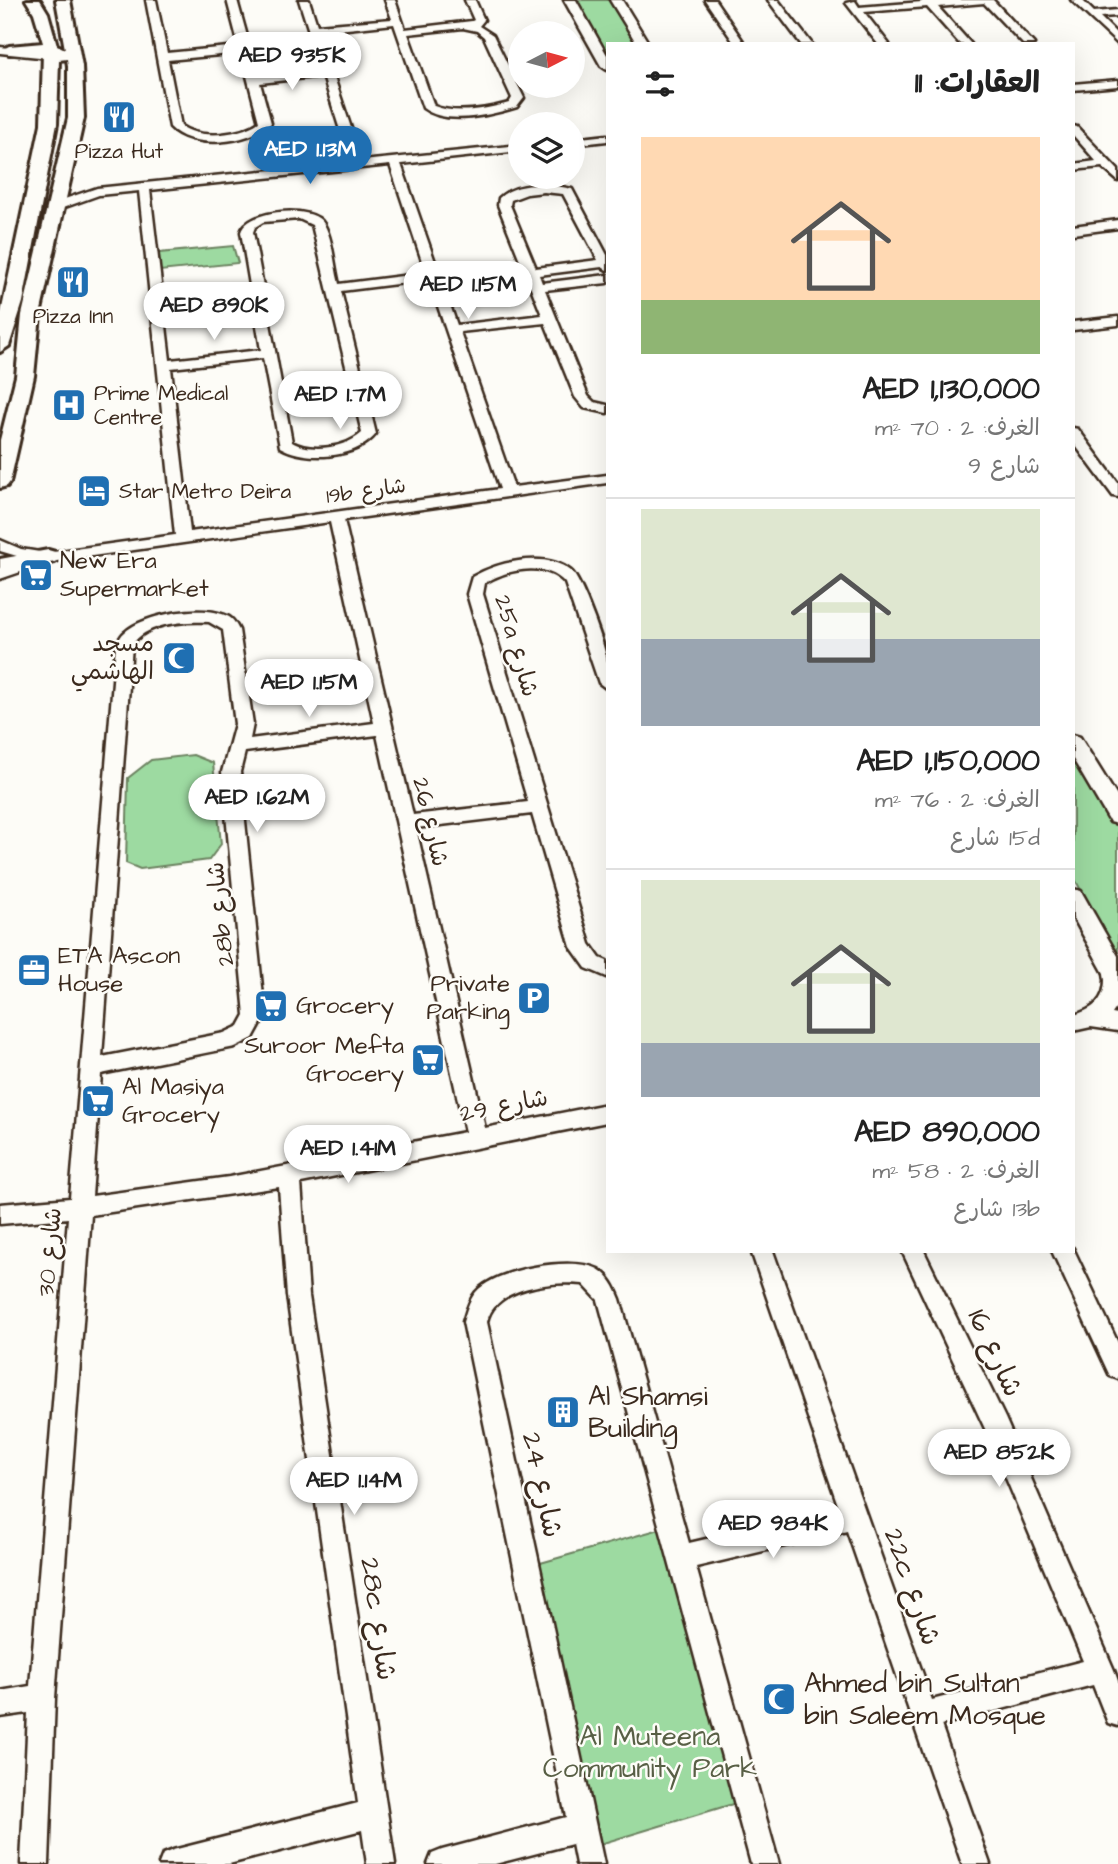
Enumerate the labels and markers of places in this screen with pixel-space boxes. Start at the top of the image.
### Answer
pin: AED 935K [220,32,364,92]
restaurant icon: Pizza Hut [100,98,138,136]
pin: AED 1.13M [230,127,390,186]
place label: Pizza Hut [75,137,164,166]
pin: AED 1.15M [388,262,548,321]
restaurant icon: Pizza Inn [54,263,92,301]
pin: AED 890K [142,282,286,342]
place label: Pizza Inn [33,302,113,331]
pin: AED 1.7M [268,372,412,431]
place label: Prime Medical Centre [94,379,228,432]
hospital icon: Prime Medical Centre [50,386,88,424]
hotel icon: Star Metro Deira [75,472,113,510]
place label: Star Metro Deira [119,477,291,506]
place label: New Era Supermarket [60,544,209,606]
supermarket icon: New Era Supermarket [17,556,55,594]
place label: مسجد الهاشمي [71,627,154,692]
mosque icon: مسجد الهاشمي [160,639,198,677]
pin: AED 1.15M [229,660,389,719]
pin: AED 1.62M [177,774,337,834]
place label: ETA Ascon House [58,939,180,1001]
office icon: ETA Ascon House [15,951,53,989]
place label: Private Parking [426,967,510,1030]
parking icon: Private Parking [515,979,553,1017]
supermarket icon: Grocery [252,987,290,1025]
place label: Grocery [296,989,394,1024]
place label: Suroor Mefta Grocery [244,1029,404,1092]
supermarket icon: Suroor Mefta Grocery [409,1041,447,1079]
place label: Al Masiya Grocery [122,1070,224,1133]
supermarket icon: Al Masiya Grocery [79,1082,117,1120]
pin: AED 1.41M [268,1126,428,1185]
place label: Al Shamsi Building [588,1377,708,1449]
building icon: Al Shamsi Building [544,1393,582,1431]
pin: AED 852K [927,1430,1071,1489]
pin: AED 1.14M [274,1458,434,1517]
pin: AED 984K [701,1500,845,1560]
place label: Ahmed bin Sultan bin Saleem Mosque [804,1664,1046,1735]
mosque icon: Ahmed bin Sultan bin Saleem Mosque [760,1680,798,1718]

